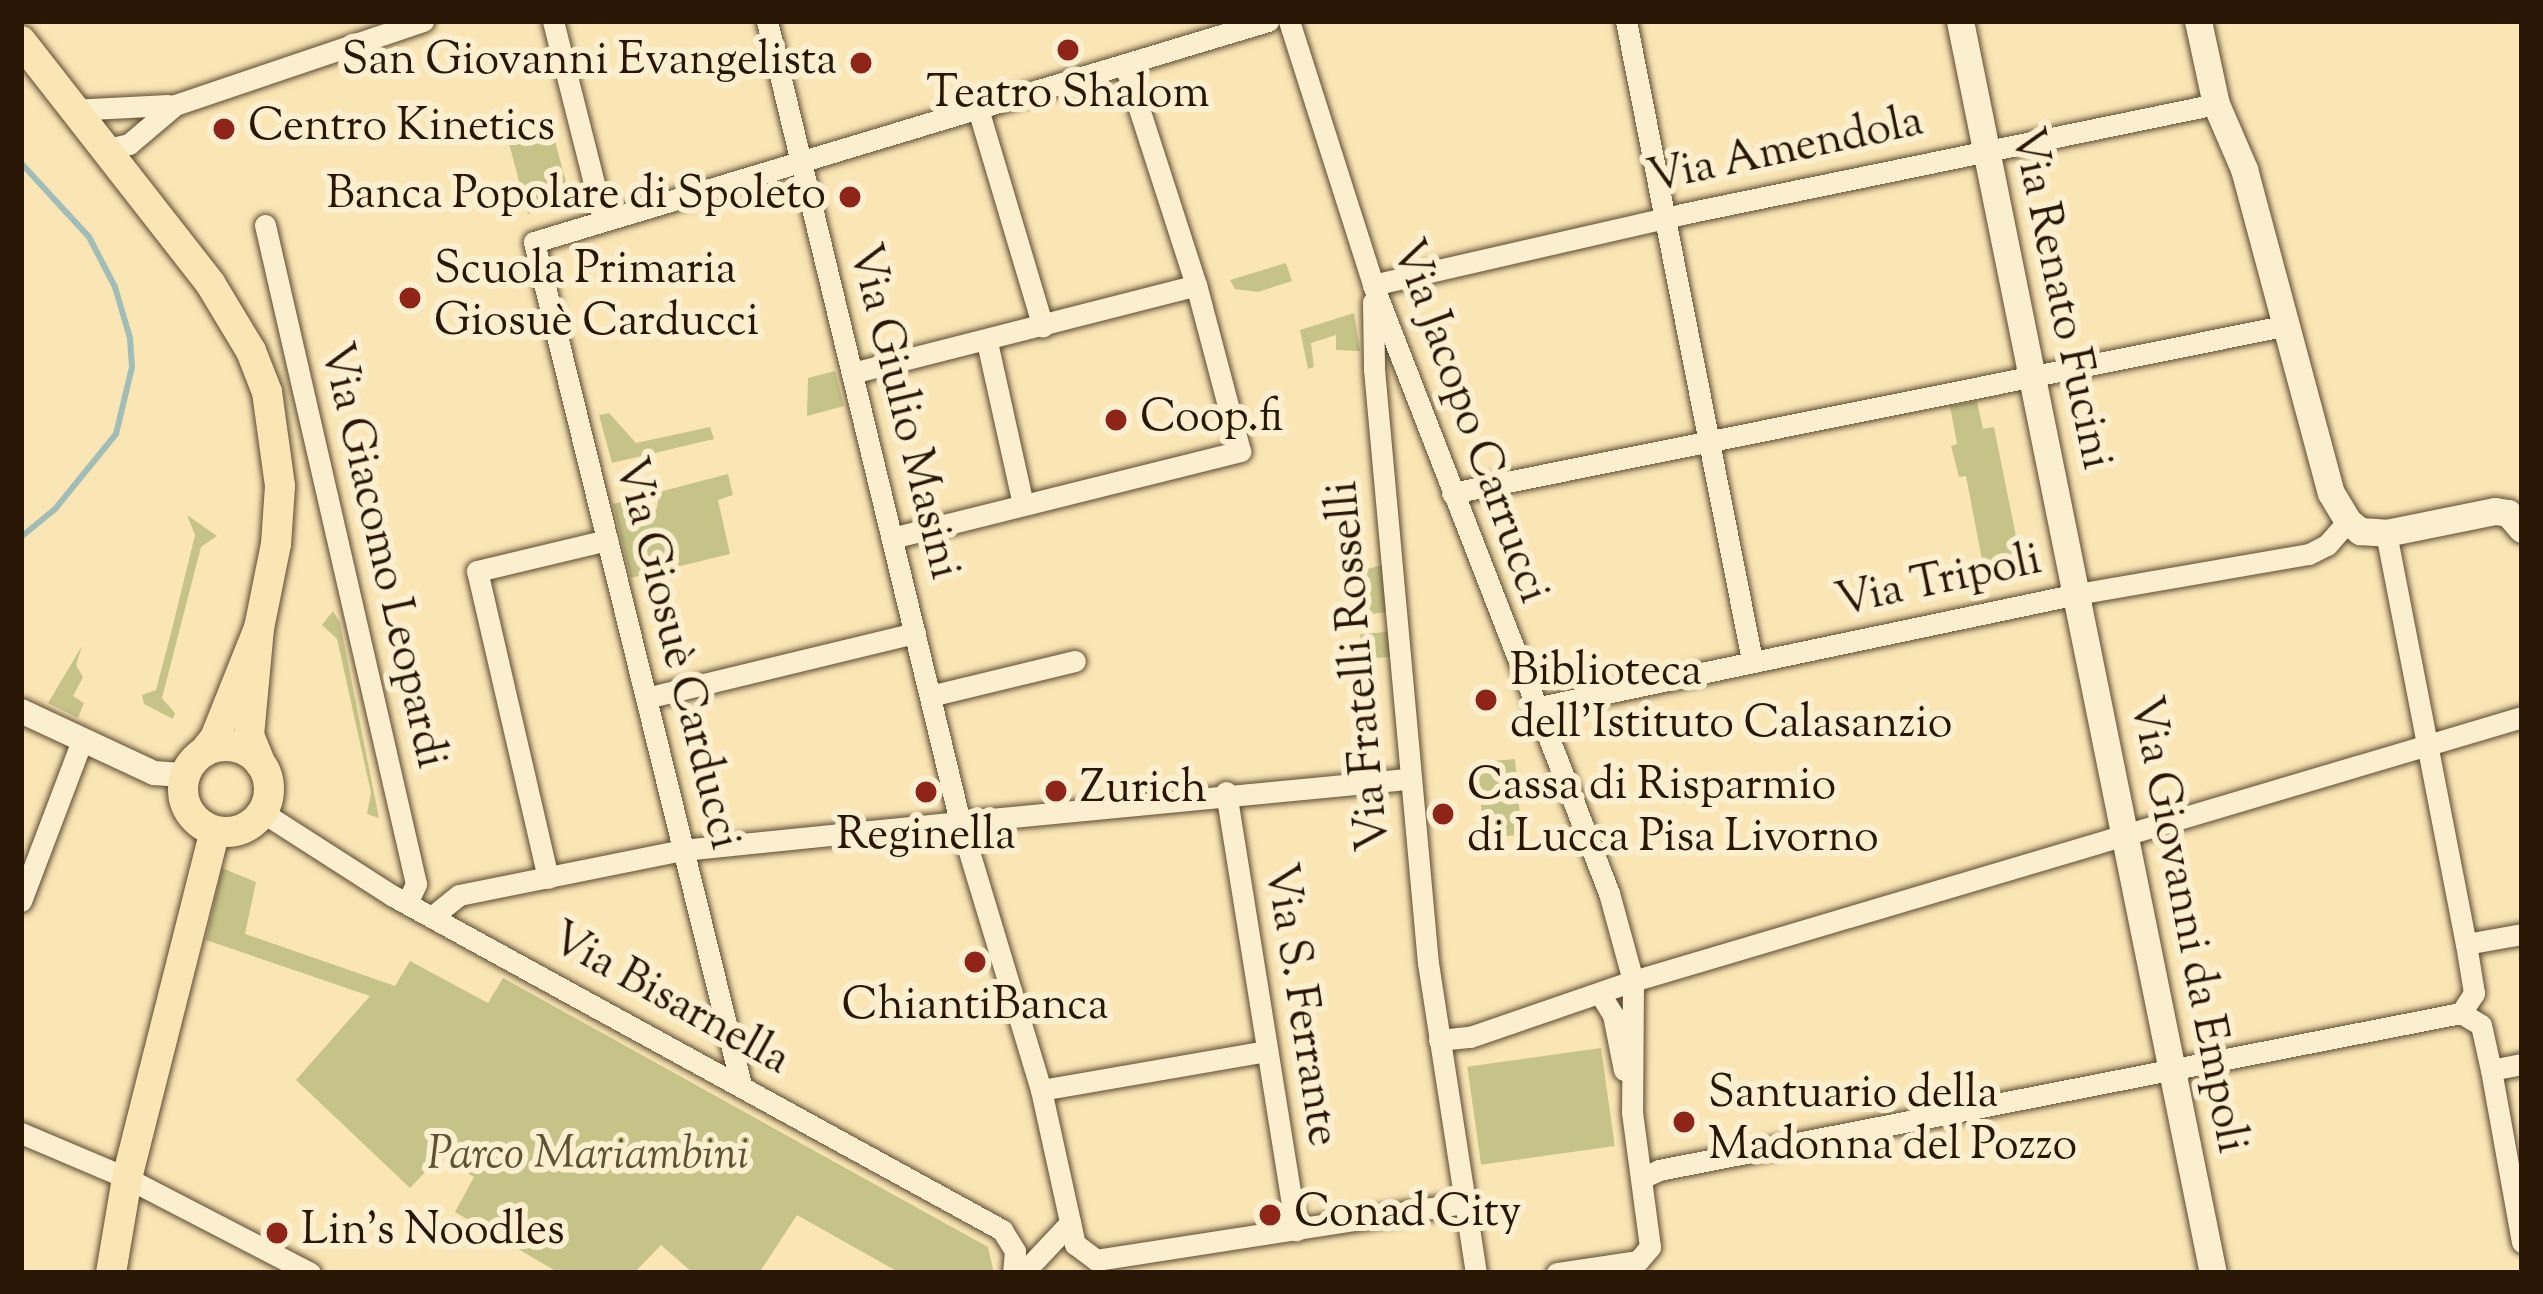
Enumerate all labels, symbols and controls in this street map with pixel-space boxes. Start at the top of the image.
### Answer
place label: San Giovanni Evangelista [342,36,837,90]
marker: Teatro Shalom [1055,37,1081,63]
marker: San Giovanni Evangelista [848,50,874,76]
place label: Teatro Shalom [926,69,1210,123]
street label: Via Amendola [1644,96,1928,208]
place label: Centro Kinetics [248,102,555,156]
marker: Centro Kinetics [211,116,237,142]
street label: Via Renato Fucini [1996,123,2122,475]
place label: Banca Popolare di Spoleto [326,170,826,224]
marker: Banca Popolare di Spoleto [837,184,863,210]
street label: Via Jacopo Carrucci [1377,233,1559,611]
street label: Via Giulio Masini [834,239,970,585]
place label: Scuola Primaria Giosuè Carducci [434,245,759,351]
marker: Scuola Primaria Giosuè Carducci [397,285,423,311]
street label: Via Giacomo Leopardi [306,338,456,774]
place label: Coop.fi [1140,393,1283,447]
marker: Coop.fi [1103,407,1129,433]
street label: Via Giosuè Carducci [600,452,750,856]
street label: Via Fratelli Rosselli [1318,479,1404,853]
street label: Via Tripoli [1831,535,2047,631]
place label: Biblioteca dell'Istituto Calasanzio [1510,647,1952,753]
marker: Biblioteca dell'Istituto Calasanzio [1473,687,1499,713]
street label: Via Giovanni da Empoli [2115,692,2257,1158]
place label: Cassa di Risparmio di Lucca Pisa Livorno [1467,761,1879,867]
place label: Zurich [1080,764,1207,818]
marker: Zurich [1043,778,1069,804]
marker: Reginella [913,779,939,805]
marker: Cassa di Risparmio di Lucca Pisa Livorno [1430,801,1456,827]
place label: Reginella [836,811,1016,865]
street label: Via S. Ferrante [1250,860,1348,1150]
street label: Via Bisarnella [540,913,798,1089]
marker: ChiantiBanca [962,949,988,975]
place label: ChiantiBanca [842,981,1108,1035]
place label: Santuario della Madonna del Pozzo [1708,1069,2077,1175]
marker: Santuario della Madonna del Pozzo [1671,1109,1697,1135]
park label: Parco Mariambini [427,1130,749,1184]
place label: Conad City [1294,1188,1521,1242]
marker: Conad City [1257,1202,1283,1228]
place label: Lin's Noodles [301,1206,565,1260]
marker: Lin's Noodles [264,1220,290,1246]

